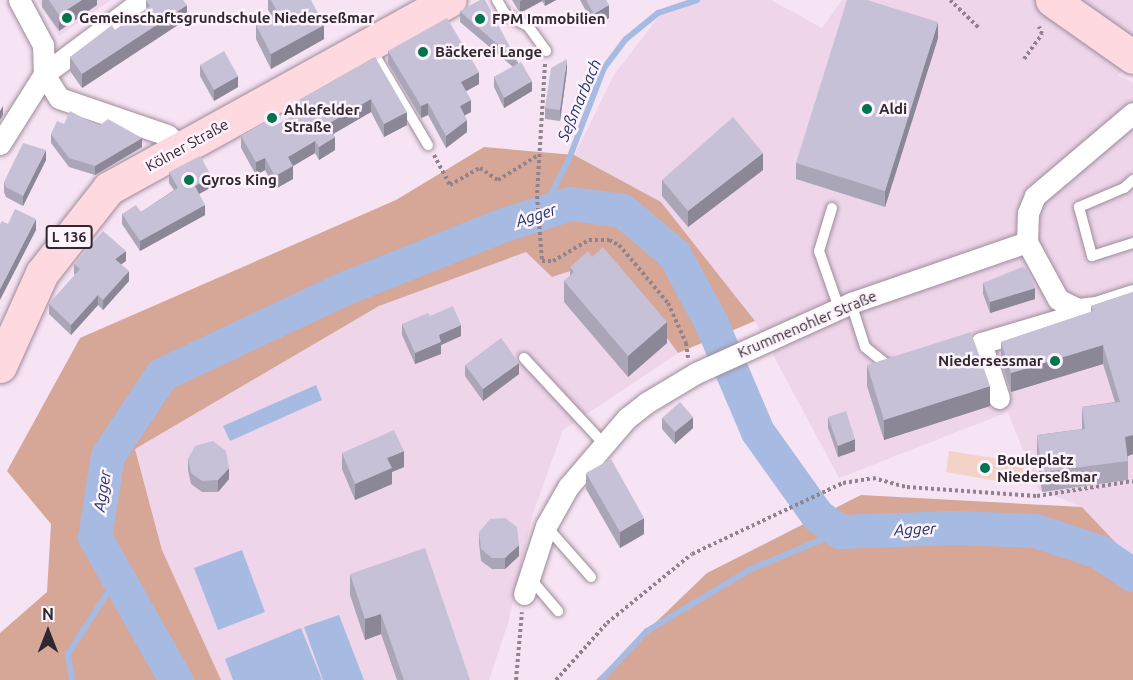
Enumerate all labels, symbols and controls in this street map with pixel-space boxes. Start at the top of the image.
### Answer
place label: Gemeinschaftsgrundschule Niederseßmar [79,9,374,27]
place label: FPM Immobilien [492,10,606,28]
marker: Gemeinschaftsgrundschule Niederseßmar [60,11,74,25]
marker: FPM Immobilien [473,12,487,26]
place label: Bäckerei Lange [435,43,542,61]
marker: Bäckerei Lange [416,45,430,59]
water label: Seßmarbach [553,56,605,144]
place label: Ahlefelder Straße [284,100,360,135]
place label: Aldi [879,100,907,118]
marker: Aldi [860,102,874,116]
marker: Ahlefelder Straße [265,111,279,125]
street label: Kölner Straße [142,115,232,175]
place label: Gyros King [201,171,277,189]
marker: Gyros King [182,173,196,187]
water label: Agger [513,199,559,231]
road number: L 136 [45,226,93,248]
street label: Krummenohler Straße [735,287,879,361]
place label: Niedersessmar [938,352,1043,370]
marker: Niedersessmar [1048,354,1062,368]
place label: Bouleplatz Niederseßmar [997,450,1097,485]
marker: Bouleplatz Niederseßmar [978,461,992,475]
water label: Agger [89,469,115,513]
water label: Agger [894,519,936,539]
north arrow [18,602,78,662]
text: N [42,605,54,623]

